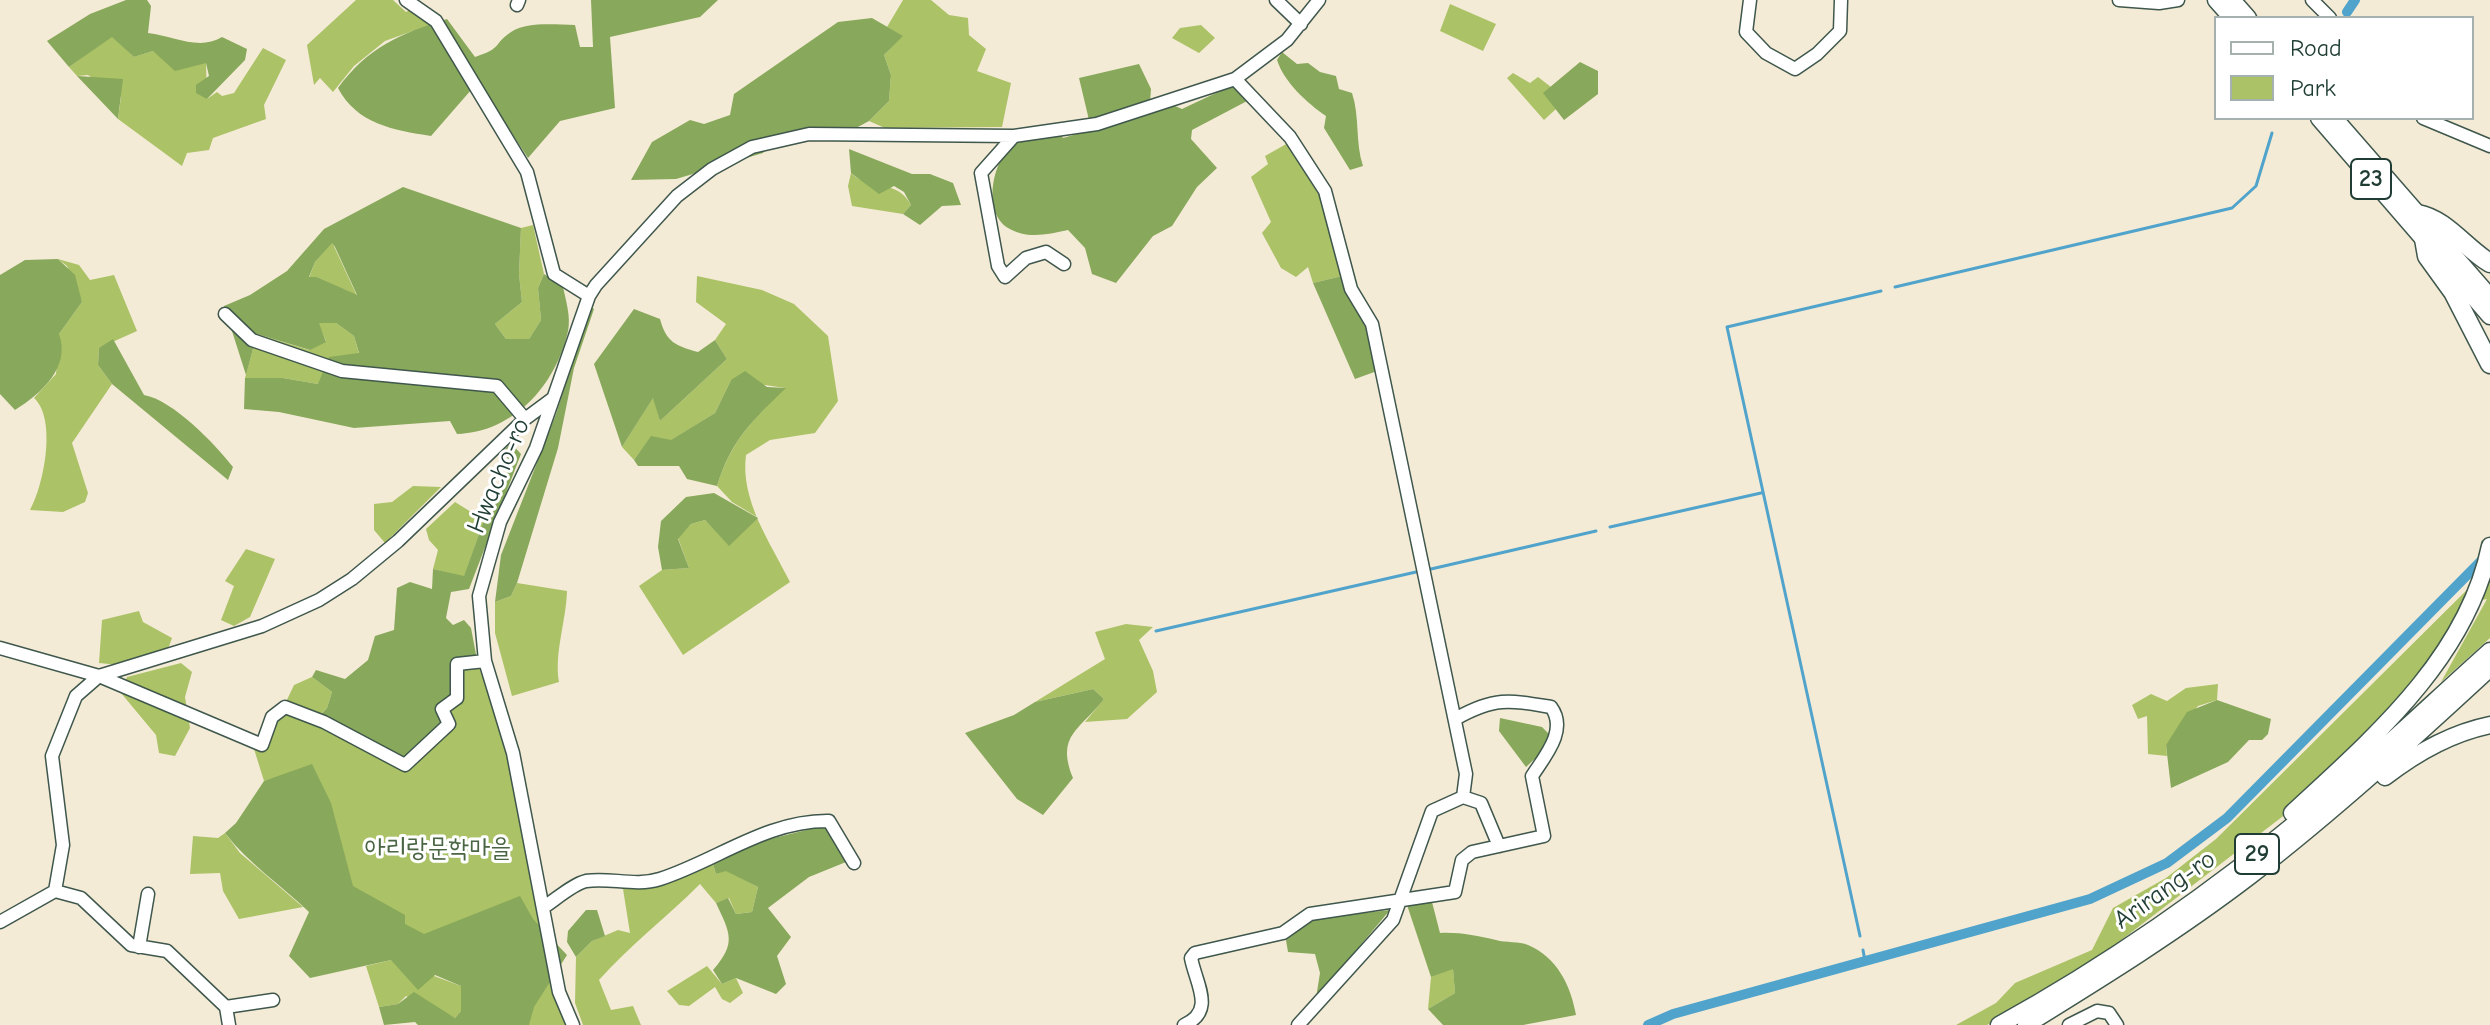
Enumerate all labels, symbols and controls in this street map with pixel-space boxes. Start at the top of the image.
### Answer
legend [2214,16,2474,120]
text: Road [2290,34,2342,62]
text: Park [2290,74,2336,102]
road number: 23 [2351,159,2391,199]
street label: Hwacho-ro [461,414,537,538]
park label: 아리랑문학마을 [365,833,511,865]
road number: 29 [2235,834,2279,874]
street label: Arirang-ro [2108,844,2222,936]

